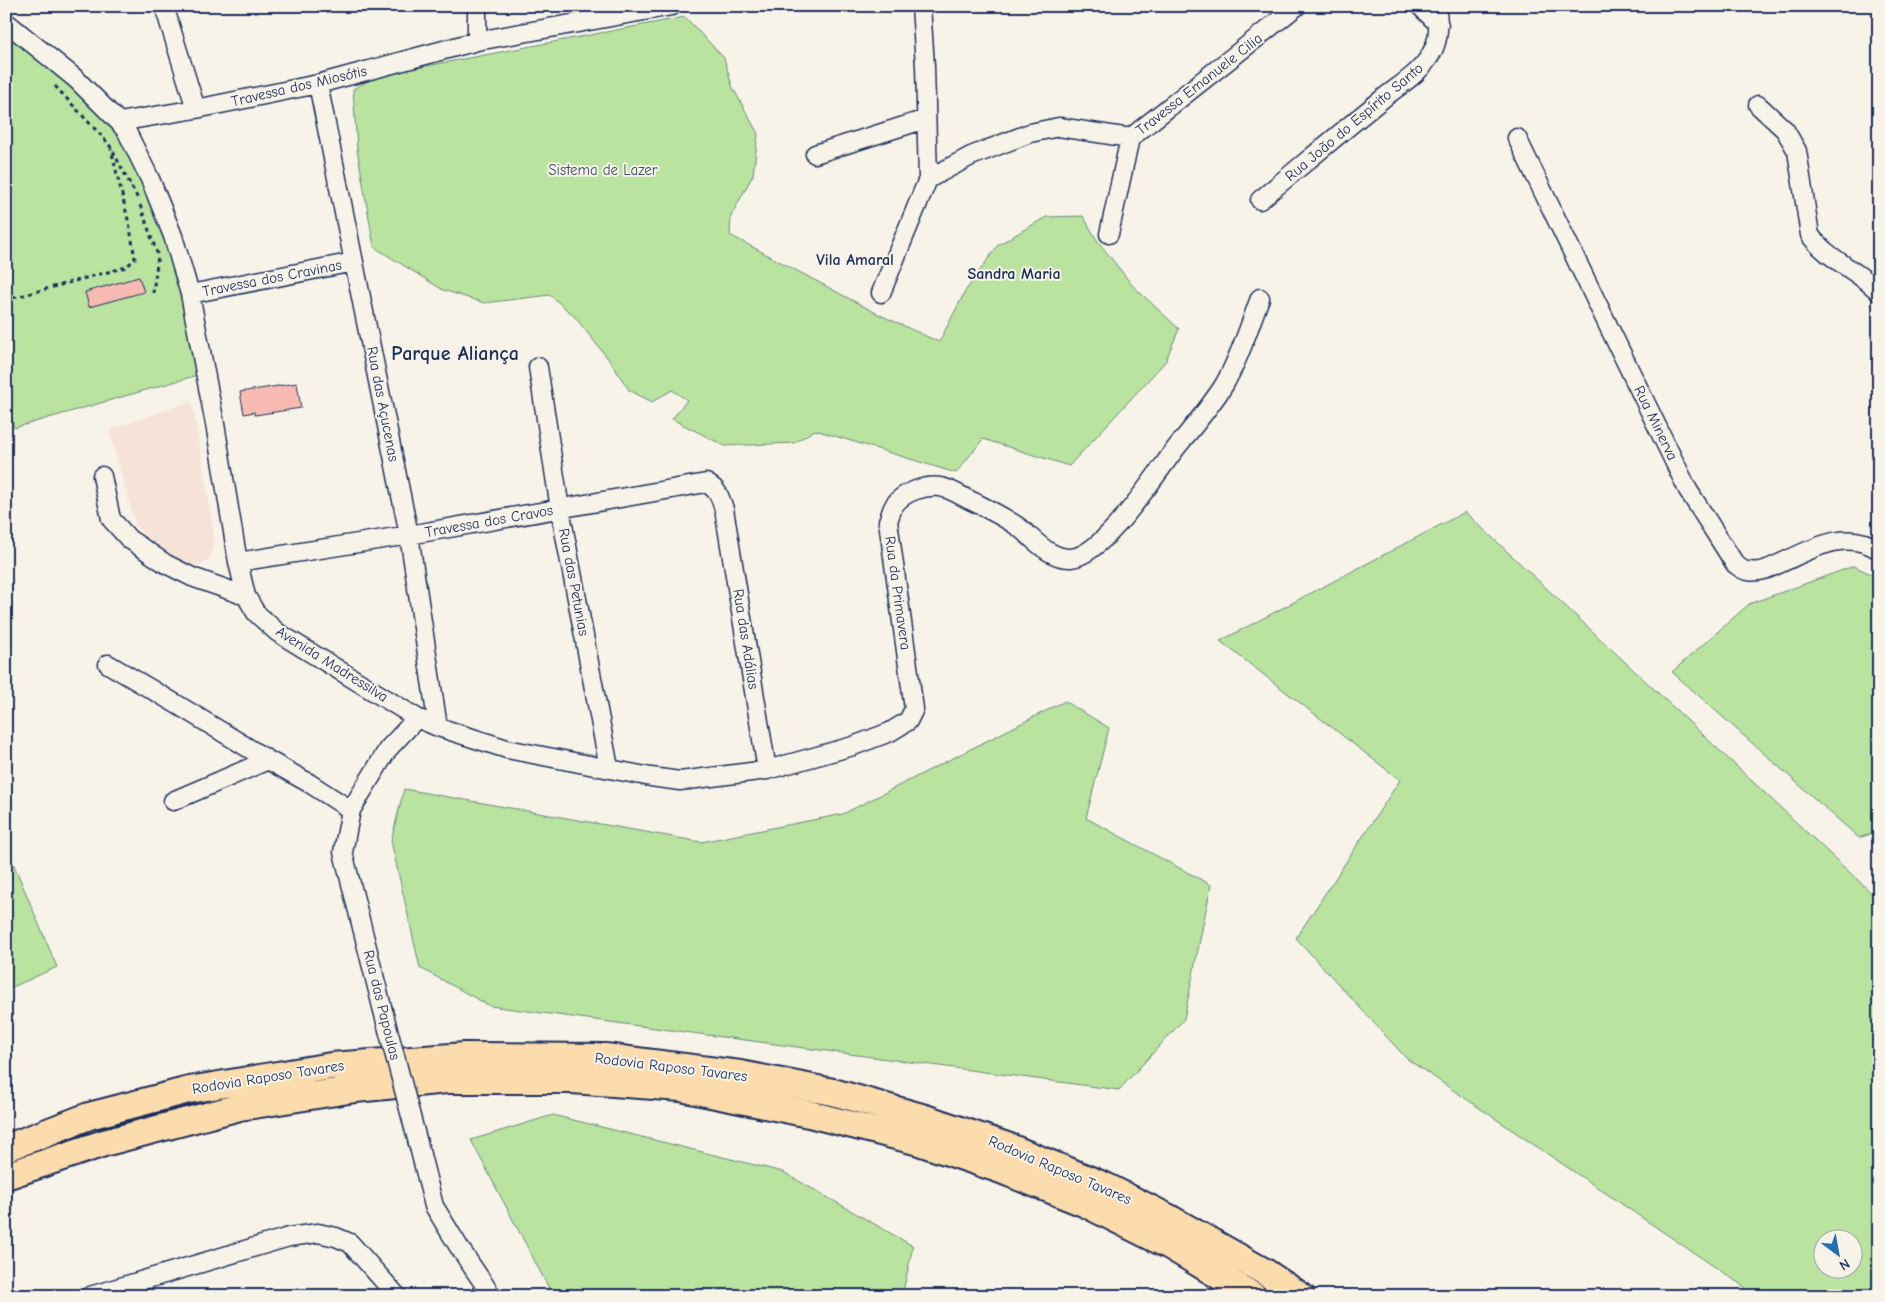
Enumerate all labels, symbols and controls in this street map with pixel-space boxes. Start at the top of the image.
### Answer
street label: Travessa Emanuele Cilia [1132,29,1266,139]
street label: Rua João do Espírito Santo [1281,59,1427,185]
street label: Travessa dos Miosótis [229,62,369,110]
park label: Sistema de Lazer [548,161,658,179]
district label: Vila Amaral [816,251,894,269]
street label: Travessa dos Cravinas [201,256,343,300]
district label: Sandra Maria [967,265,1061,283]
district label: Parque Aliança [391,342,519,365]
street label: Rua das Açucenas [363,345,403,463]
street label: Rua Minerva [1630,383,1682,463]
street label: Travessa dos Cravos [424,501,554,541]
street label: Rua das Petunias [555,527,593,637]
street label: Rua da Primavera [881,535,915,651]
street label: Rua das Adálias [729,588,763,690]
street label: Avenida Madressilva [273,622,391,706]
street label: Rua das Papoulas [360,948,404,1062]
street label: Rodovia Raposo Tavares [594,1049,748,1085]
street label: Rodovia Raposo Tavares [191,1056,345,1098]
street label: Rodovia Raposo Tavares [986,1132,1134,1208]
north arrow [1812,1230,1862,1280]
text: N [1836,1255,1853,1274]

